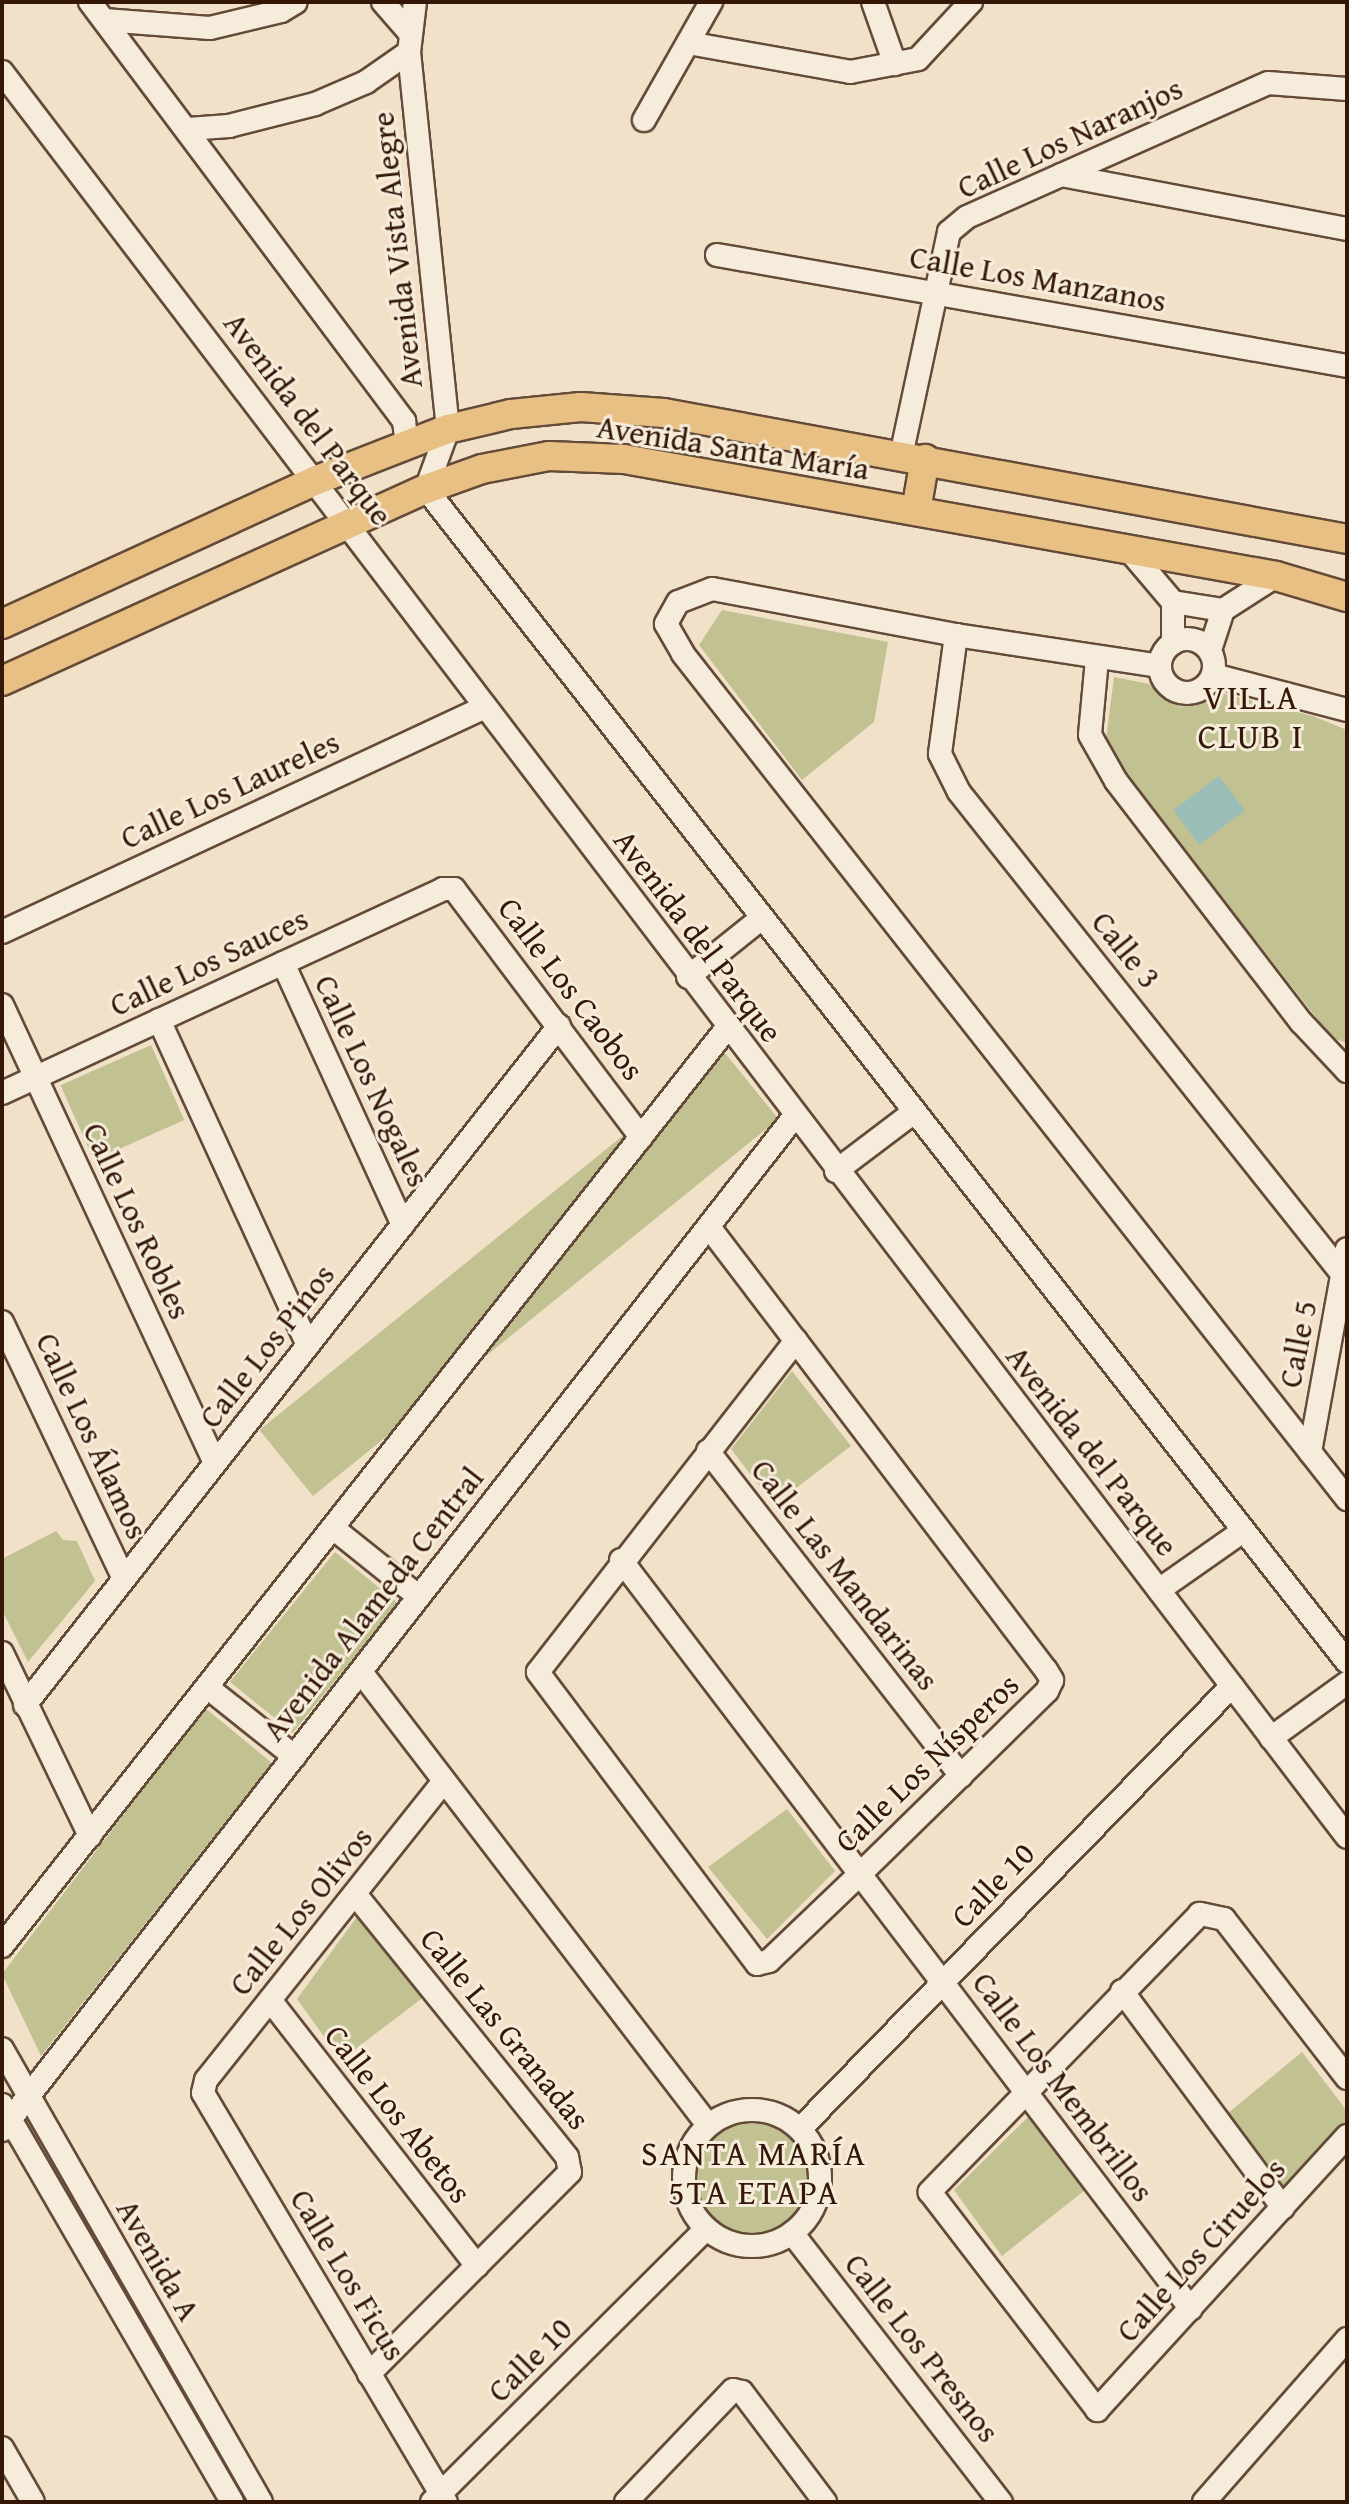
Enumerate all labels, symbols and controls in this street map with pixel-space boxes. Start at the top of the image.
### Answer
street label: Calle Los Naranjos [951,69,1189,207]
street label: Avenida Vista Alegre [363,110,431,390]
street label: Calle Los Manzanos [907,238,1169,320]
street label: Avenida del Parque [215,305,401,533]
street label: Avenida Santa María [594,408,872,488]
district label: VILLA CLUB I [1198,676,1304,756]
street label: Calle Los Laureles [115,723,345,857]
street label: Avenida del Parque [605,822,791,1050]
street label: Calle Los Caobos [490,890,652,1088]
street label: Calle Los Sauces [104,899,314,1025]
street label: Calle 3 [1083,904,1169,996]
street label: Calle Los Nogales [306,969,438,1193]
street label: Calle Los Robles [75,1117,199,1325]
street label: Calle Los Pinos [191,1256,343,1436]
street label: Calle 5 [1271,1297,1325,1391]
street label: Calle Los Álamos [27,1327,157,1545]
street label: Avenida del Parque [998,1338,1186,1564]
street label: Calle Las Mandarinas [743,1452,947,1698]
street label: Avenida Alameda Central [254,1459,492,1749]
street label: Calle Los Nísperos [827,1666,1027,1860]
street label: Calle Los Olivos [221,1819,381,2003]
street label: Calle 10 [943,1834,1043,1936]
street label: Calle Las Granadas [412,1921,598,2137]
street label: Calle Los Membrillos [964,1965,1162,2209]
street label: Calle Los Abetos [317,2017,479,2211]
district label: SANTA MARÍA 5TA ETAPA [641,2132,867,2212]
street label: Calle Los Ciruelos [1108,2150,1294,2350]
street label: Calle Los Ficus [282,2182,414,2368]
street label: Avenida A [108,2193,208,2327]
street label: Calle Los Presnos [836,2246,1008,2450]
street label: Calle 10 [480,2310,580,2410]

